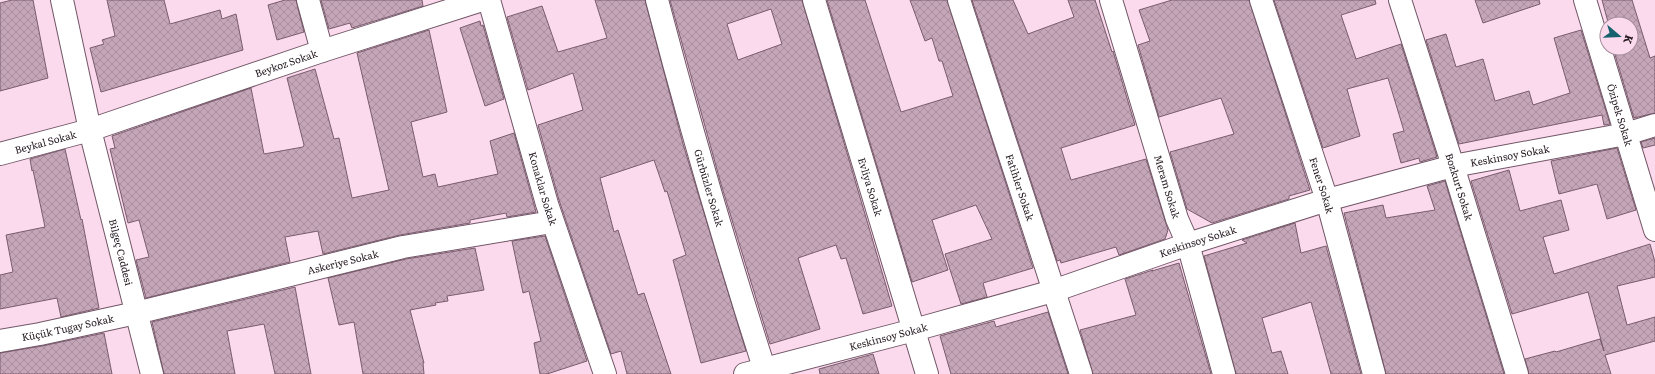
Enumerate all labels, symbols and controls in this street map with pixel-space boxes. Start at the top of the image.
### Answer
north arrow [1599,16,1639,56]
text: K [1620,33,1638,47]
street label: Beykoz Sokak [253,45,320,80]
street label: Özipek Sokak [1604,82,1637,149]
street label: Beykal Sokak [13,126,79,157]
street label: Keskinsoy Sokak [1469,140,1551,170]
street label: Gürbüzler Sokak [691,147,728,229]
street label: Konaklar Sokak [525,150,562,228]
street label: Bozkurt Sokak [1442,151,1478,223]
street label: Fatihler Sokak [1003,152,1039,223]
street label: Meram Sokak [1151,153,1185,221]
street label: Evliya Sokak [855,155,887,218]
street label: Fener Sokak [1306,155,1339,216]
street label: Bilgeç Caddesi [106,217,137,288]
street label: Keskinsoy Sokak [1157,221,1239,260]
street label: Askeriye Sokak [306,245,381,277]
street label: Küçük Tugay Sokak [20,310,116,344]
street label: Keskinsoy Sokak [847,318,930,354]

